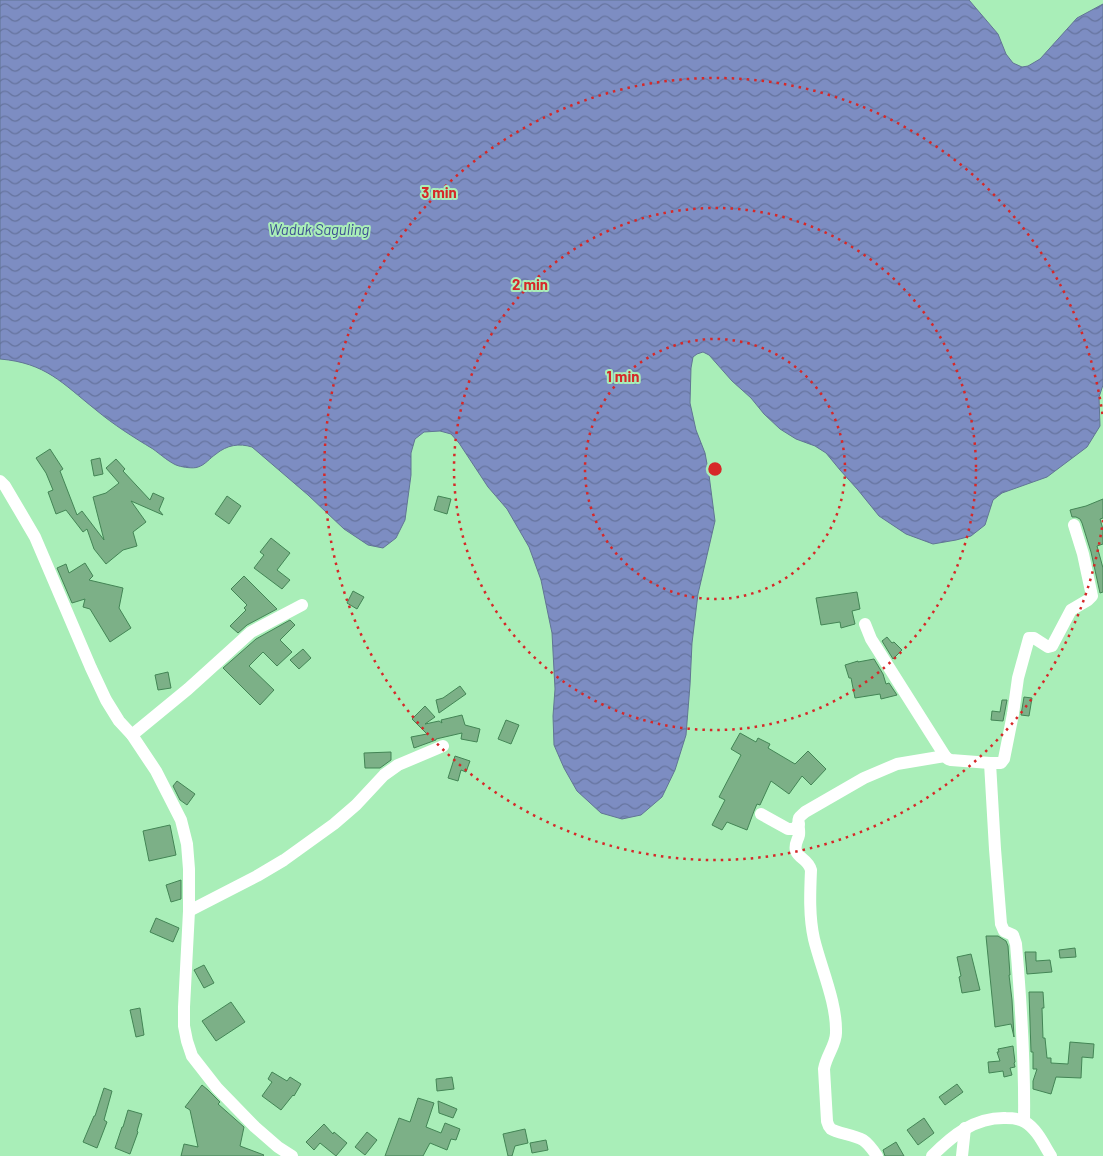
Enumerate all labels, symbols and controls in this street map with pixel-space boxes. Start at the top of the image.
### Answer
text: 3 min [421,183,457,201]
water label: Waduk Saguling [269,220,370,238]
text: 2 min [512,275,548,293]
text: 1 min [607,367,639,385]
centre of rings [706,460,724,478]

